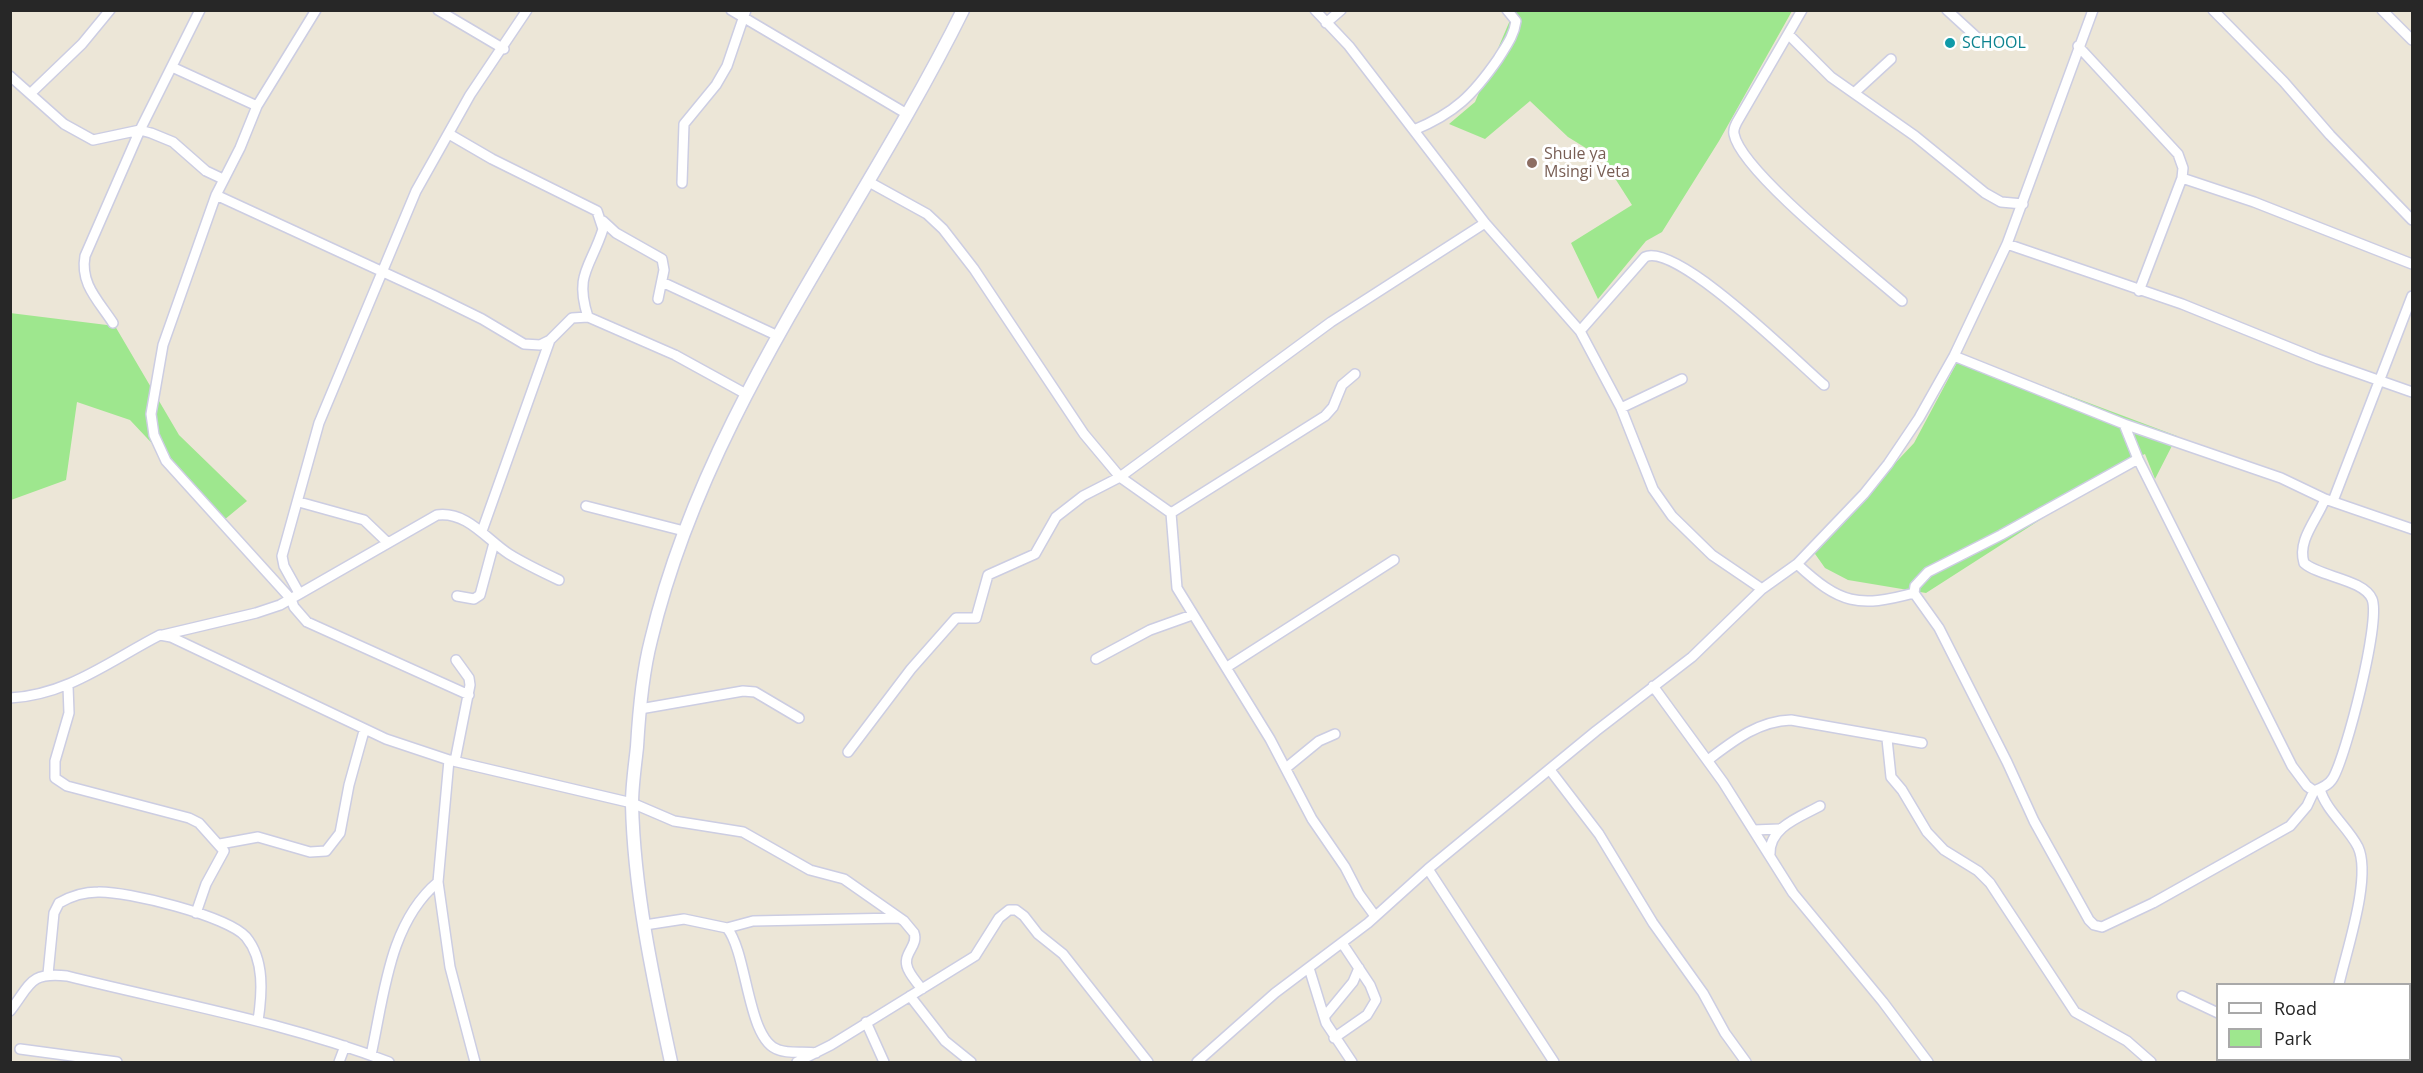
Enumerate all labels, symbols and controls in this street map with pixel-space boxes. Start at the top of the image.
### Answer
place label: SCHOOL [1962,33,2026,53]
marker: SCHOOL [1943,36,1957,50]
place label: Shule ya Msingi Veta [1544,144,1630,182]
marker: Shule ya Msingi Veta [1525,156,1539,170]
legend [2216,983,2411,1061]
text: Road [2274,996,2317,1020]
text: Park [2274,1026,2312,1050]

